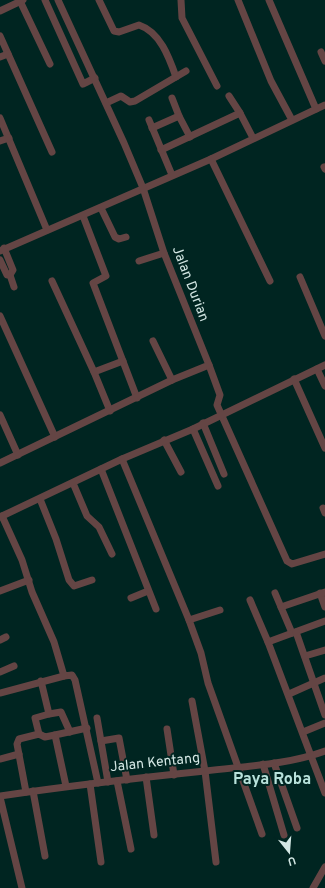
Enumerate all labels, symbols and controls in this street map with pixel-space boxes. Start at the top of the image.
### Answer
street label: Jalan Durian [168,244,212,324]
street label: Jalan Kentang [109,750,201,776]
district label: Paya Roba [233,770,311,790]
north arrow [269,832,309,872]
text: U [286,853,297,868]

